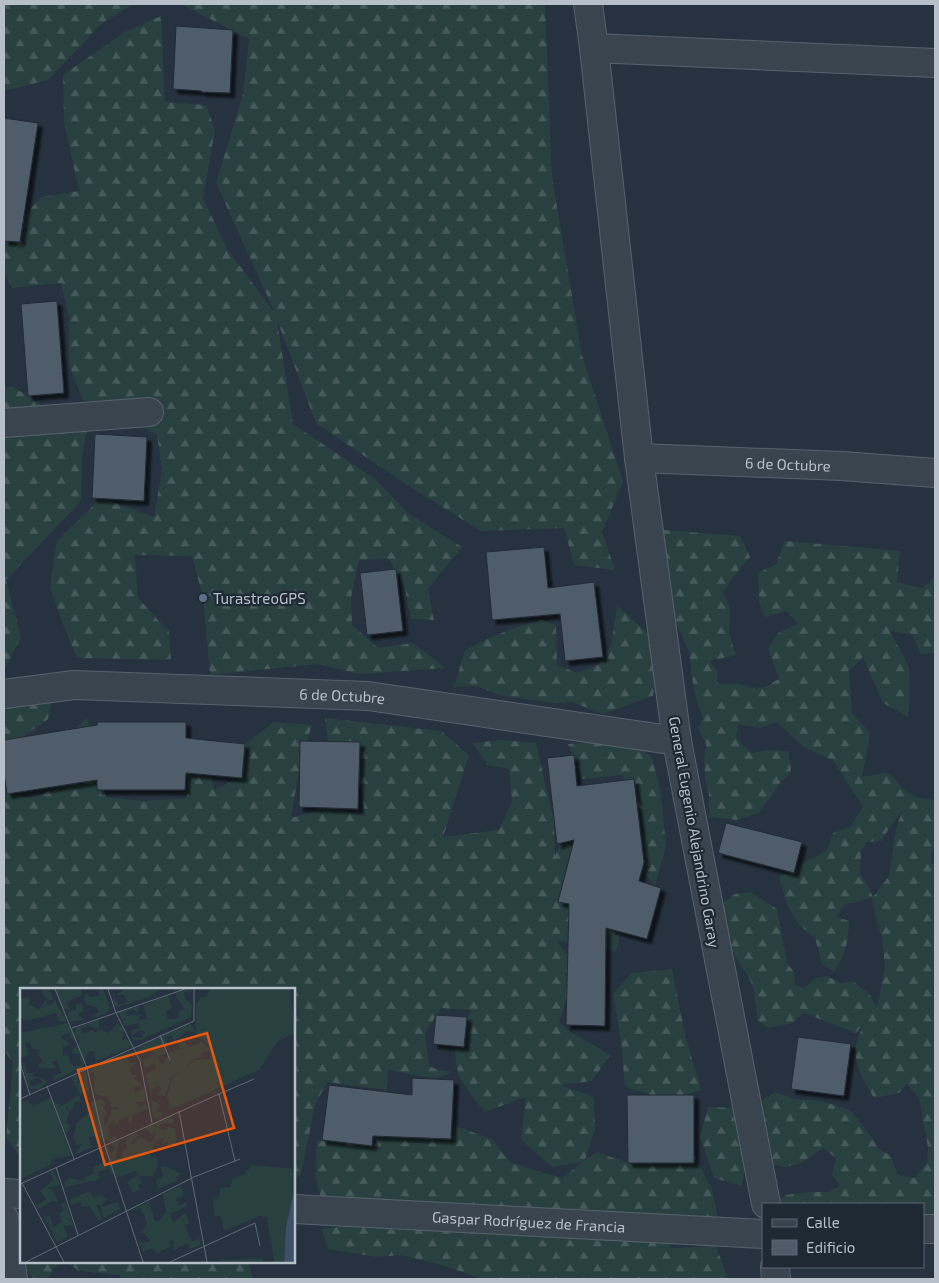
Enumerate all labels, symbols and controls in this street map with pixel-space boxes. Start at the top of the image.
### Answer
street label: 6 de Octubre [745,453,831,475]
place label: TurastreoGPS [213,589,306,607]
marker: TurastreoGPS [197,592,209,604]
street label: 6 de Octubre [299,684,386,707]
street label: General Eugenio Alejandrino Garay [665,715,724,949]
inset map [20,988,295,1263]
legend [762,1203,924,1268]
street label: Gaspar Rodríguez de Francia [432,1207,626,1236]
text: Calle [806,1213,840,1231]
text: Edificio [806,1238,855,1256]

